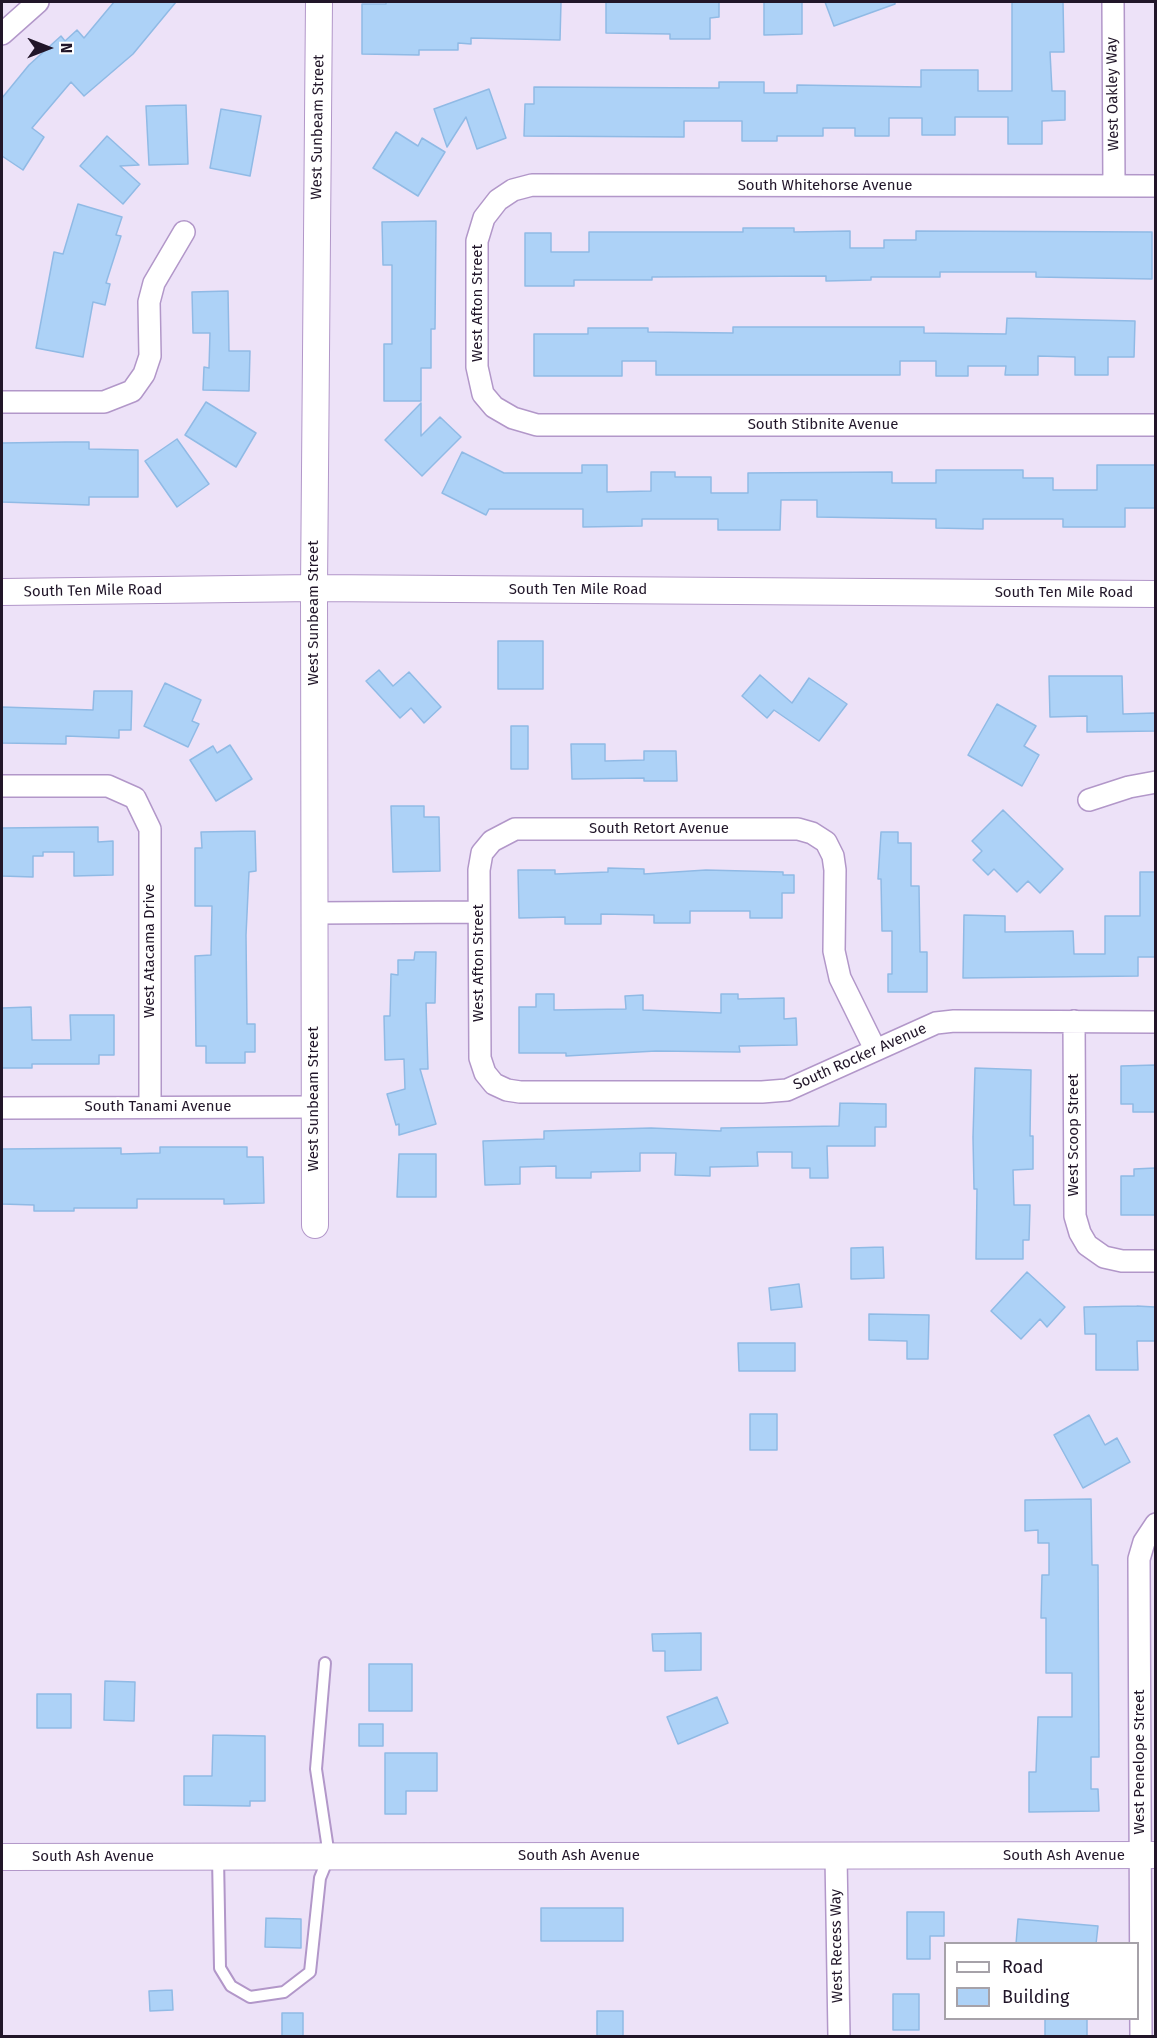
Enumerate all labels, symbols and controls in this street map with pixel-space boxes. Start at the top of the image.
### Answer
north arrow [18,18,78,78]
street label: West Oakley Way [1103,37,1123,151]
text: N [57,43,76,53]
street label: West Sunbeam Street [308,54,328,200]
street label: South Whitehorse Avenue [738,177,912,195]
street label: West Afton Street [469,244,487,362]
street label: South Stibnite Avenue [748,416,898,434]
street label: West Sunbeam Street [305,540,323,686]
street label: South Ten Mile Road [24,581,162,601]
street label: South Ten Mile Road [509,581,647,599]
street label: South Ten Mile Road [995,584,1133,602]
street label: South Retort Avenue [589,820,729,838]
street label: West Atacama Drive [141,884,159,1018]
street label: West Afton Street [470,904,488,1022]
street label: South Rocker Avenue [791,1020,929,1094]
street label: West Sunbeam Street [305,1026,323,1172]
street label: West Scoop Street [1065,1074,1083,1196]
street label: South Tanami Avenue [85,1098,231,1116]
street label: West Penelope Street [1131,1689,1149,1835]
street label: South Ash Avenue [518,1847,640,1865]
street label: South Ash Avenue [1003,1847,1125,1865]
street label: South Ash Avenue [32,1848,154,1866]
street label: West Recess Way [827,1889,847,2003]
legend [944,1942,1139,2020]
text: Road [1002,1956,1044,1978]
text: Building [1002,1986,1069,2008]

